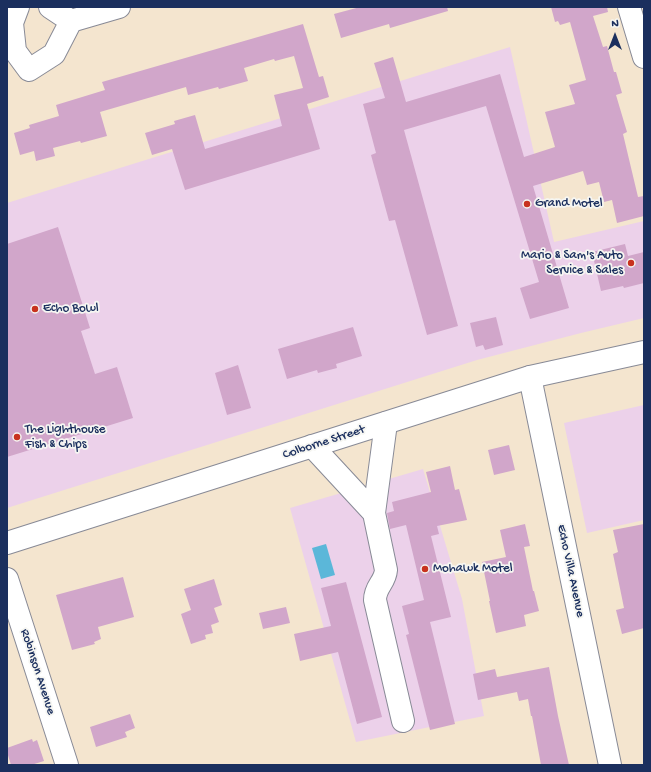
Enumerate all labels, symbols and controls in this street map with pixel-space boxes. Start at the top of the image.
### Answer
north arrow [595,16,635,56]
text: N [611,18,619,30]
place label: Grand Motel [535,196,603,212]
marker: Grand Motel [522,199,532,209]
place label: Mario & Sam's Auto Service & Sales [521,248,623,279]
marker: Mario & Sam's Auto Service & Sales [626,258,636,268]
place label: Echo Bowl [43,301,99,317]
marker: Echo Bowl [30,304,40,314]
place label: The Lighthouse Fish & Chips [25,422,105,453]
street label: Colborne Street [281,422,367,464]
marker: The Lighthouse Fish & Chips [12,432,22,442]
street label: Echo Villa Avenue [553,523,587,619]
place label: Mohawk Motel [433,561,513,577]
marker: Mohawk Motel [420,564,430,574]
street label: Robinson Avenue [16,627,58,717]

